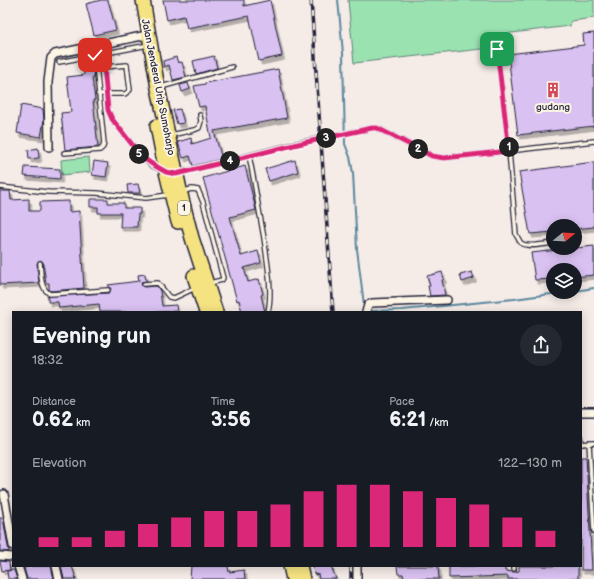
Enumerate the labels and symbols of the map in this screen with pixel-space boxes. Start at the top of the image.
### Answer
street label: Jalan Jenderal Urip Sumoharjo [139,18,177,157]
pin [480,32,514,66]
pin [78,38,112,72]
building icon: gudang [544,81,562,99]
place label: gudang [536,101,570,113]
pin: 3 [316,128,336,148]
pin: 1 [499,137,519,157]
pin: 2 [408,139,428,159]
pin: 5 [129,144,149,164]
pin: 4 [220,151,240,171]
road number: 1 [178,201,190,215]
north arrow [546,219,582,255]

